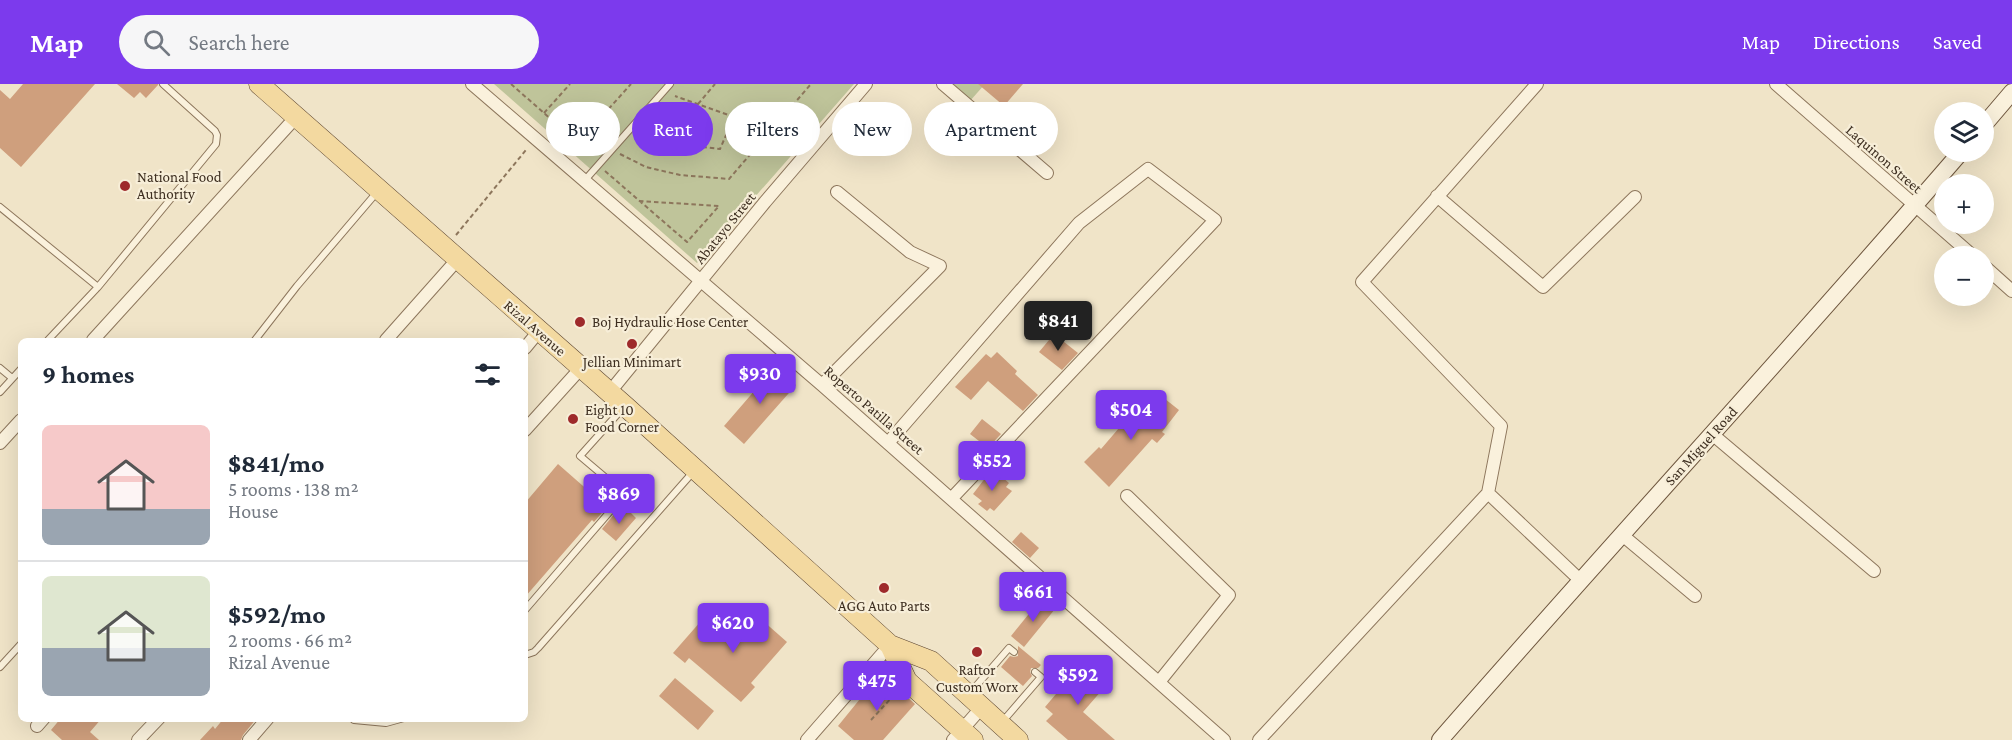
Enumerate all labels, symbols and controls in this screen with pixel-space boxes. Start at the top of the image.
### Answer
search box [119,15,539,69]
icon: search [140,26,173,59]
text: Map [30,27,83,58]
text: Search here [188,30,289,55]
text: Map [1742,30,1780,54]
text: Directions [1813,30,1900,54]
text: Saved [1933,30,1982,54]
chip: Buy [546,102,620,156]
chip: Rent [632,102,713,156]
chip: Filters [725,102,820,156]
chip: New [832,102,912,156]
chip: Apartment [924,102,1058,156]
map controls [1934,102,1994,306]
button: layers [1934,102,1994,162]
street label: Laquinon Street [1842,122,1926,198]
place label: National Food Authority [137,169,222,203]
button: + [1934,174,1994,234]
marker: National Food Authority [118,179,132,193]
street label: Abatayo Street [691,188,760,267]
button: − [1934,246,1994,306]
street label: Rizal Avenue [501,297,569,359]
pin: $841 [1022,301,1094,352]
text: $841 [1038,309,1078,331]
place label: Boj Hydraulic Hose Center [592,314,749,331]
marker: Boj Hydraulic Hose Center [573,315,587,329]
marker: Jellian Minimart [625,337,639,351]
place label: Jellian Minimart [581,354,682,371]
pin: $930 [724,354,796,405]
icon: filters [471,358,504,391]
text: 9 homes [42,360,134,389]
text: $930 [739,362,781,384]
street label: Roperto Patilla Street [820,362,928,459]
pin: $504 [1095,390,1167,441]
text: $504 [1110,398,1152,420]
place label: Eight 10 Food Corner [585,402,660,435]
street label: San Miguel Road [1662,403,1741,489]
marker: Eight 10 Food Corner [566,412,580,426]
pin: $552 [956,441,1028,492]
icon: home [90,449,162,521]
text: $841/mo [228,449,324,478]
text: $552 [972,449,1012,471]
pin: $869 [583,474,655,525]
text: 5 rooms · 138 m² [228,478,358,500]
text: $869 [598,482,640,504]
text: House [228,500,278,522]
pin: $661 [997,572,1069,623]
text: $661 [1013,580,1053,602]
marker: AGG Auto Parts [877,581,891,595]
place label: AGG Auto Parts [838,598,930,614]
icon: home [90,600,162,672]
text: $592/mo [228,600,326,629]
pin: $620 [697,603,769,654]
text: $620 [712,611,754,633]
text: 2 rooms · 66 m² [228,629,352,651]
marker: Raftor Custom Worx [970,645,984,659]
text: Rizal Avenue [228,651,330,673]
pin: $592 [1042,655,1114,706]
pin: $475 [841,661,913,712]
place label: Raftor Custom Worx [936,662,1018,695]
text: $592 [1058,663,1098,685]
text: $475 [857,669,897,691]

